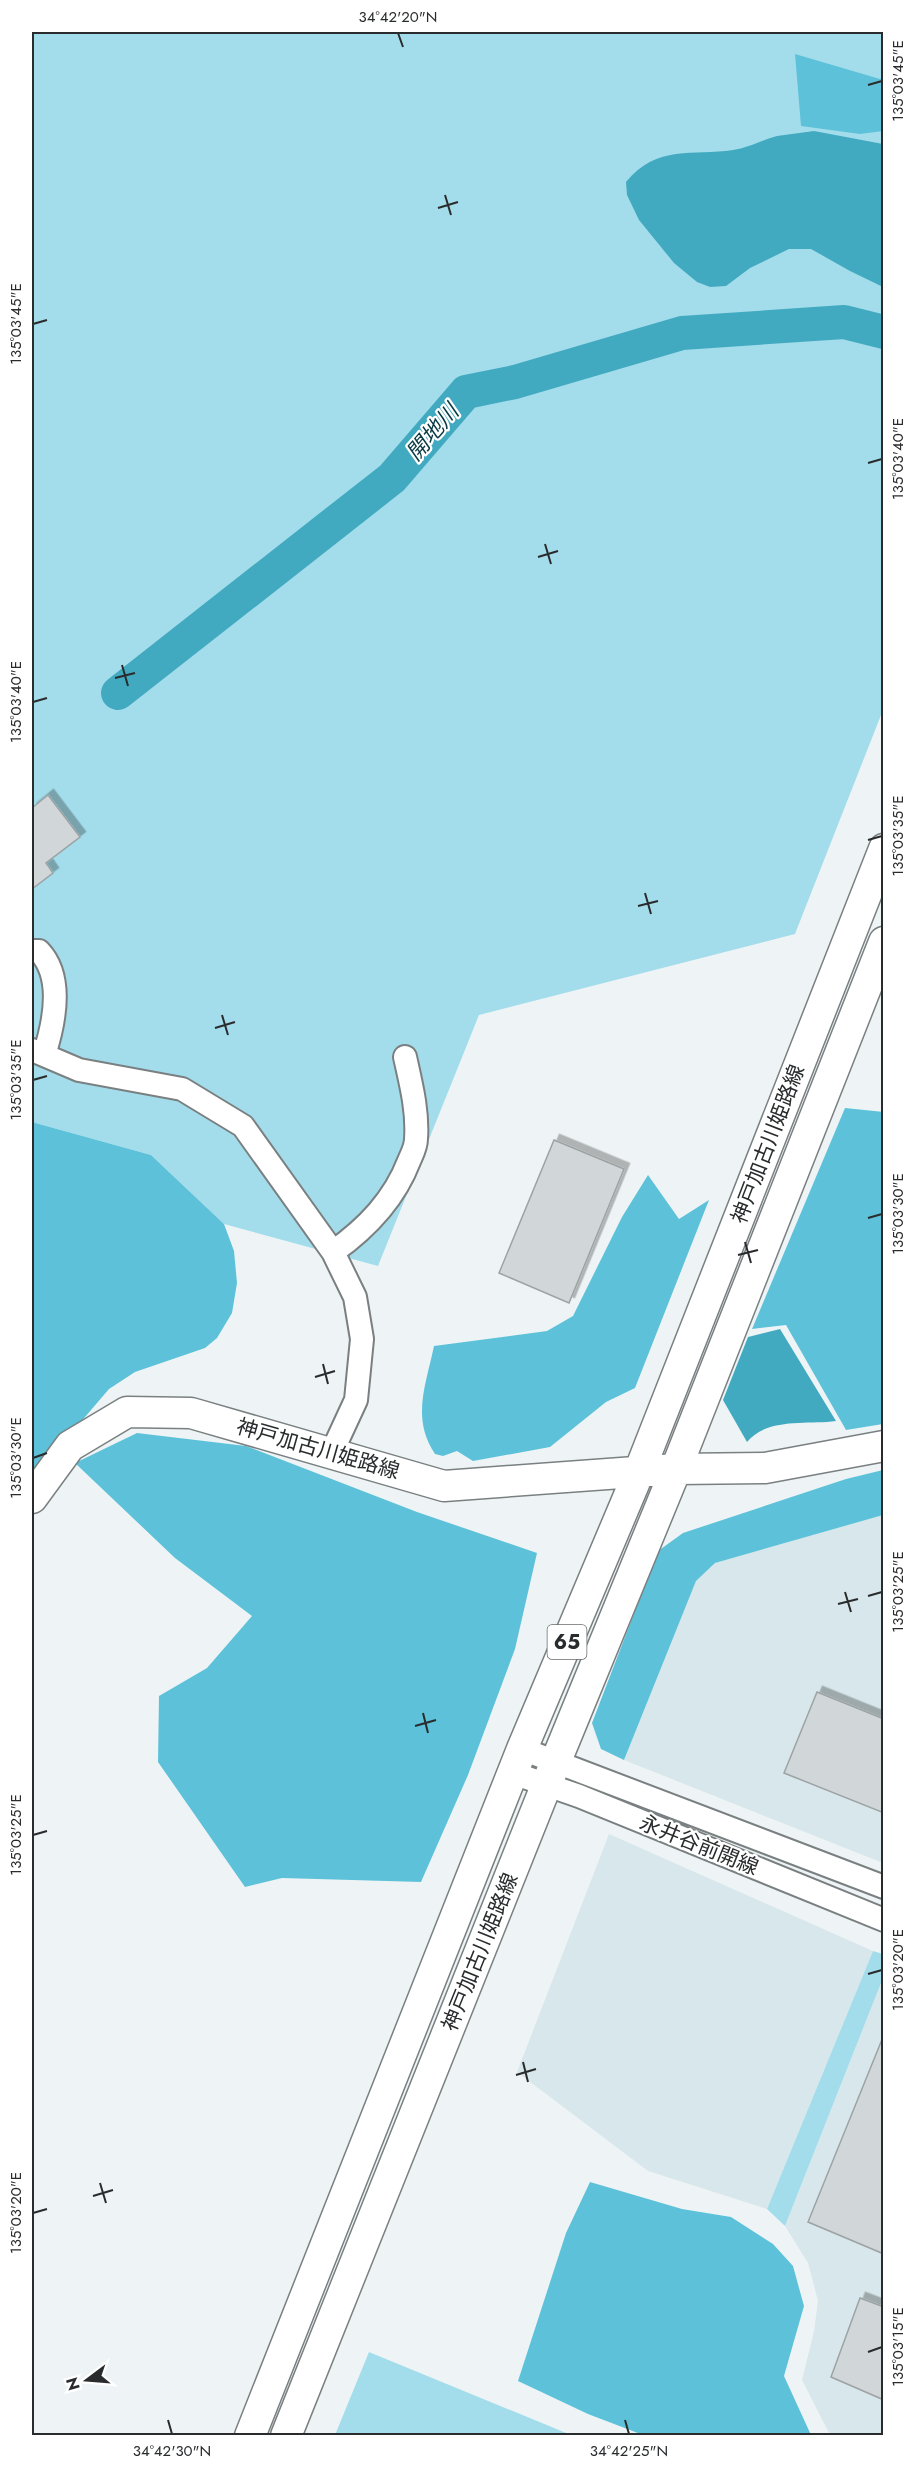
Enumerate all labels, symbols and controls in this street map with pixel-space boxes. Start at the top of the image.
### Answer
text: 34°42'20"N [359,6,437,28]
text: 135°03'45"E [887,40,909,122]
text: 135°03'45"E [5,283,27,365]
water label: 開地川 [398,395,467,467]
text: 135°03'40"E [887,418,909,500]
text: 135°03'40"E [5,661,27,743]
text: 135°03'35"E [887,796,909,876]
text: 135°03'35"E [5,1040,27,1120]
street label: 神戸加古川姫路線 [724,1060,812,1228]
text: 135°03'30"E [887,1173,909,1255]
street label: 神戸加古川姫路線 [233,1411,403,1487]
text: 135°03'30"E [5,1417,27,1499]
text: 135°03'25"E [887,1551,909,1633]
road number: 65 [548,1625,586,1659]
text: 135°03'25"E [5,1794,27,1876]
street label: 永井谷前開線 [635,1807,763,1883]
street label: 神戸加古川姫路線 [435,1868,525,2036]
text: 135°03'20"E [887,1929,909,2011]
text: 135°03'20"E [5,2172,27,2254]
text: 135°03'15"E [887,2307,909,2387]
north arrow [57,2350,117,2410]
text: N [60,2375,86,2393]
text: 34°42'30"N [133,2440,211,2462]
text: 34°42'25"N [590,2440,668,2462]

